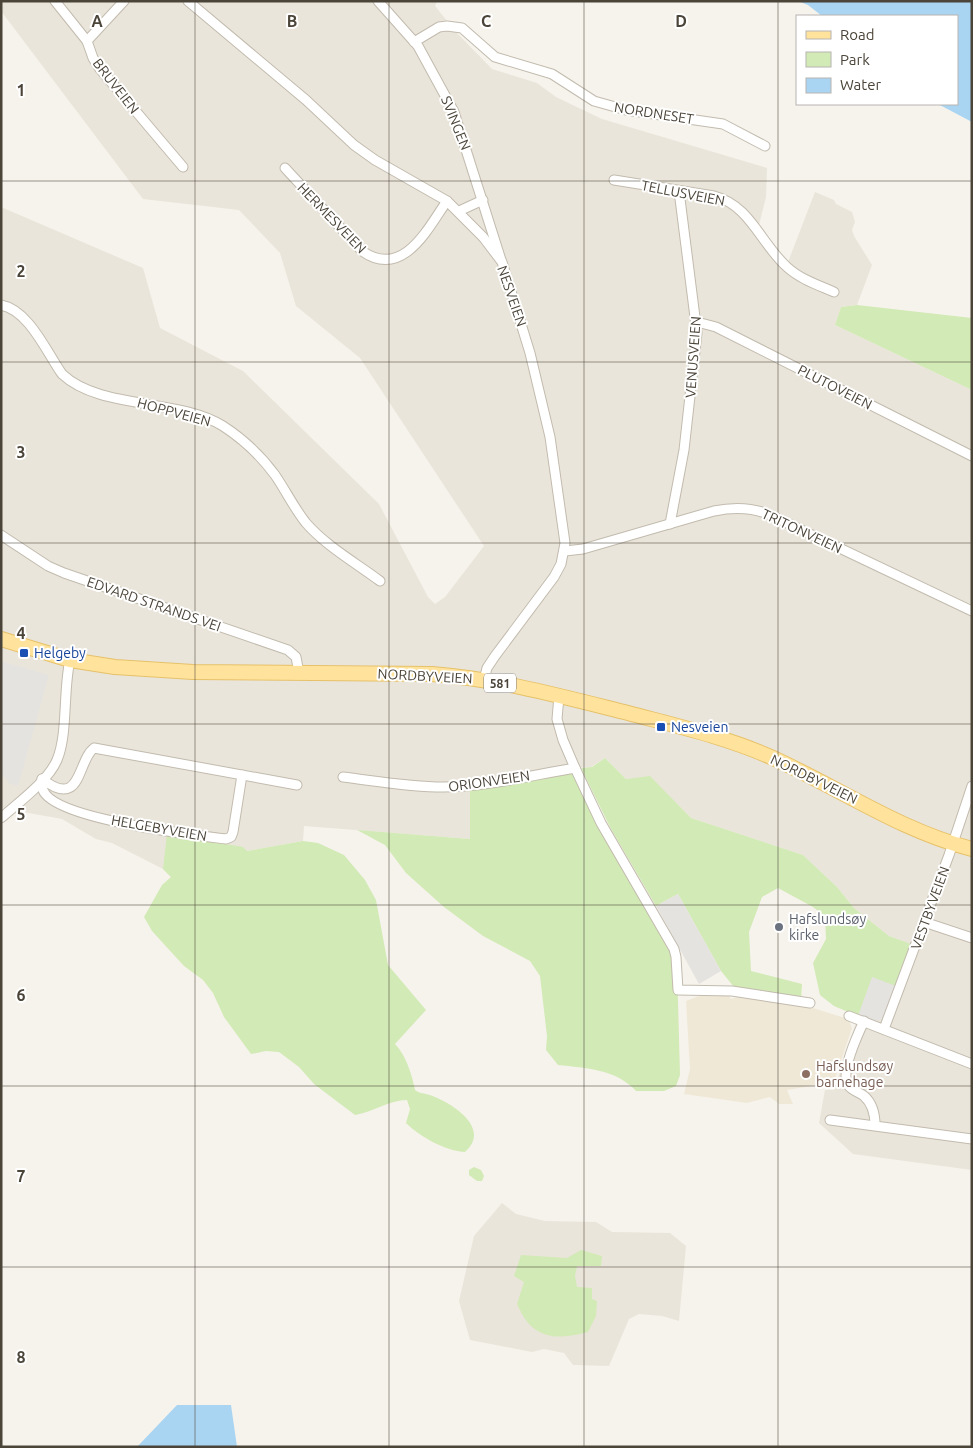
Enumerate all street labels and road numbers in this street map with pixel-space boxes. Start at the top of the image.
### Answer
street label: BRUVEIEN [90,55,142,117]
street label: SVINGEN [438,94,474,152]
street label: NORDNESET [613,99,695,127]
street label: TELLUSVEIEN [640,177,726,209]
street label: HERMESVEIEN [294,179,370,257]
street label: NESVEIEN [494,263,530,329]
street label: VENUSVEIEN [682,316,704,398]
street label: PLUTOVEIEN [795,361,875,413]
street label: HOPPVEIEN [135,394,213,430]
street label: TRITONVEIEN [759,505,845,557]
street label: EDVARD STRANDS VEI [85,574,223,634]
street label: NORDBYVEIEN [377,666,473,686]
road number: 581 [484,674,516,692]
street label: NORDBYVEIEN [768,751,860,807]
street label: ORIONVEIEN [447,767,531,795]
street label: HELGEBYVEIEN [110,812,208,844]
street label: VESTBYVEIEN [908,864,952,952]

